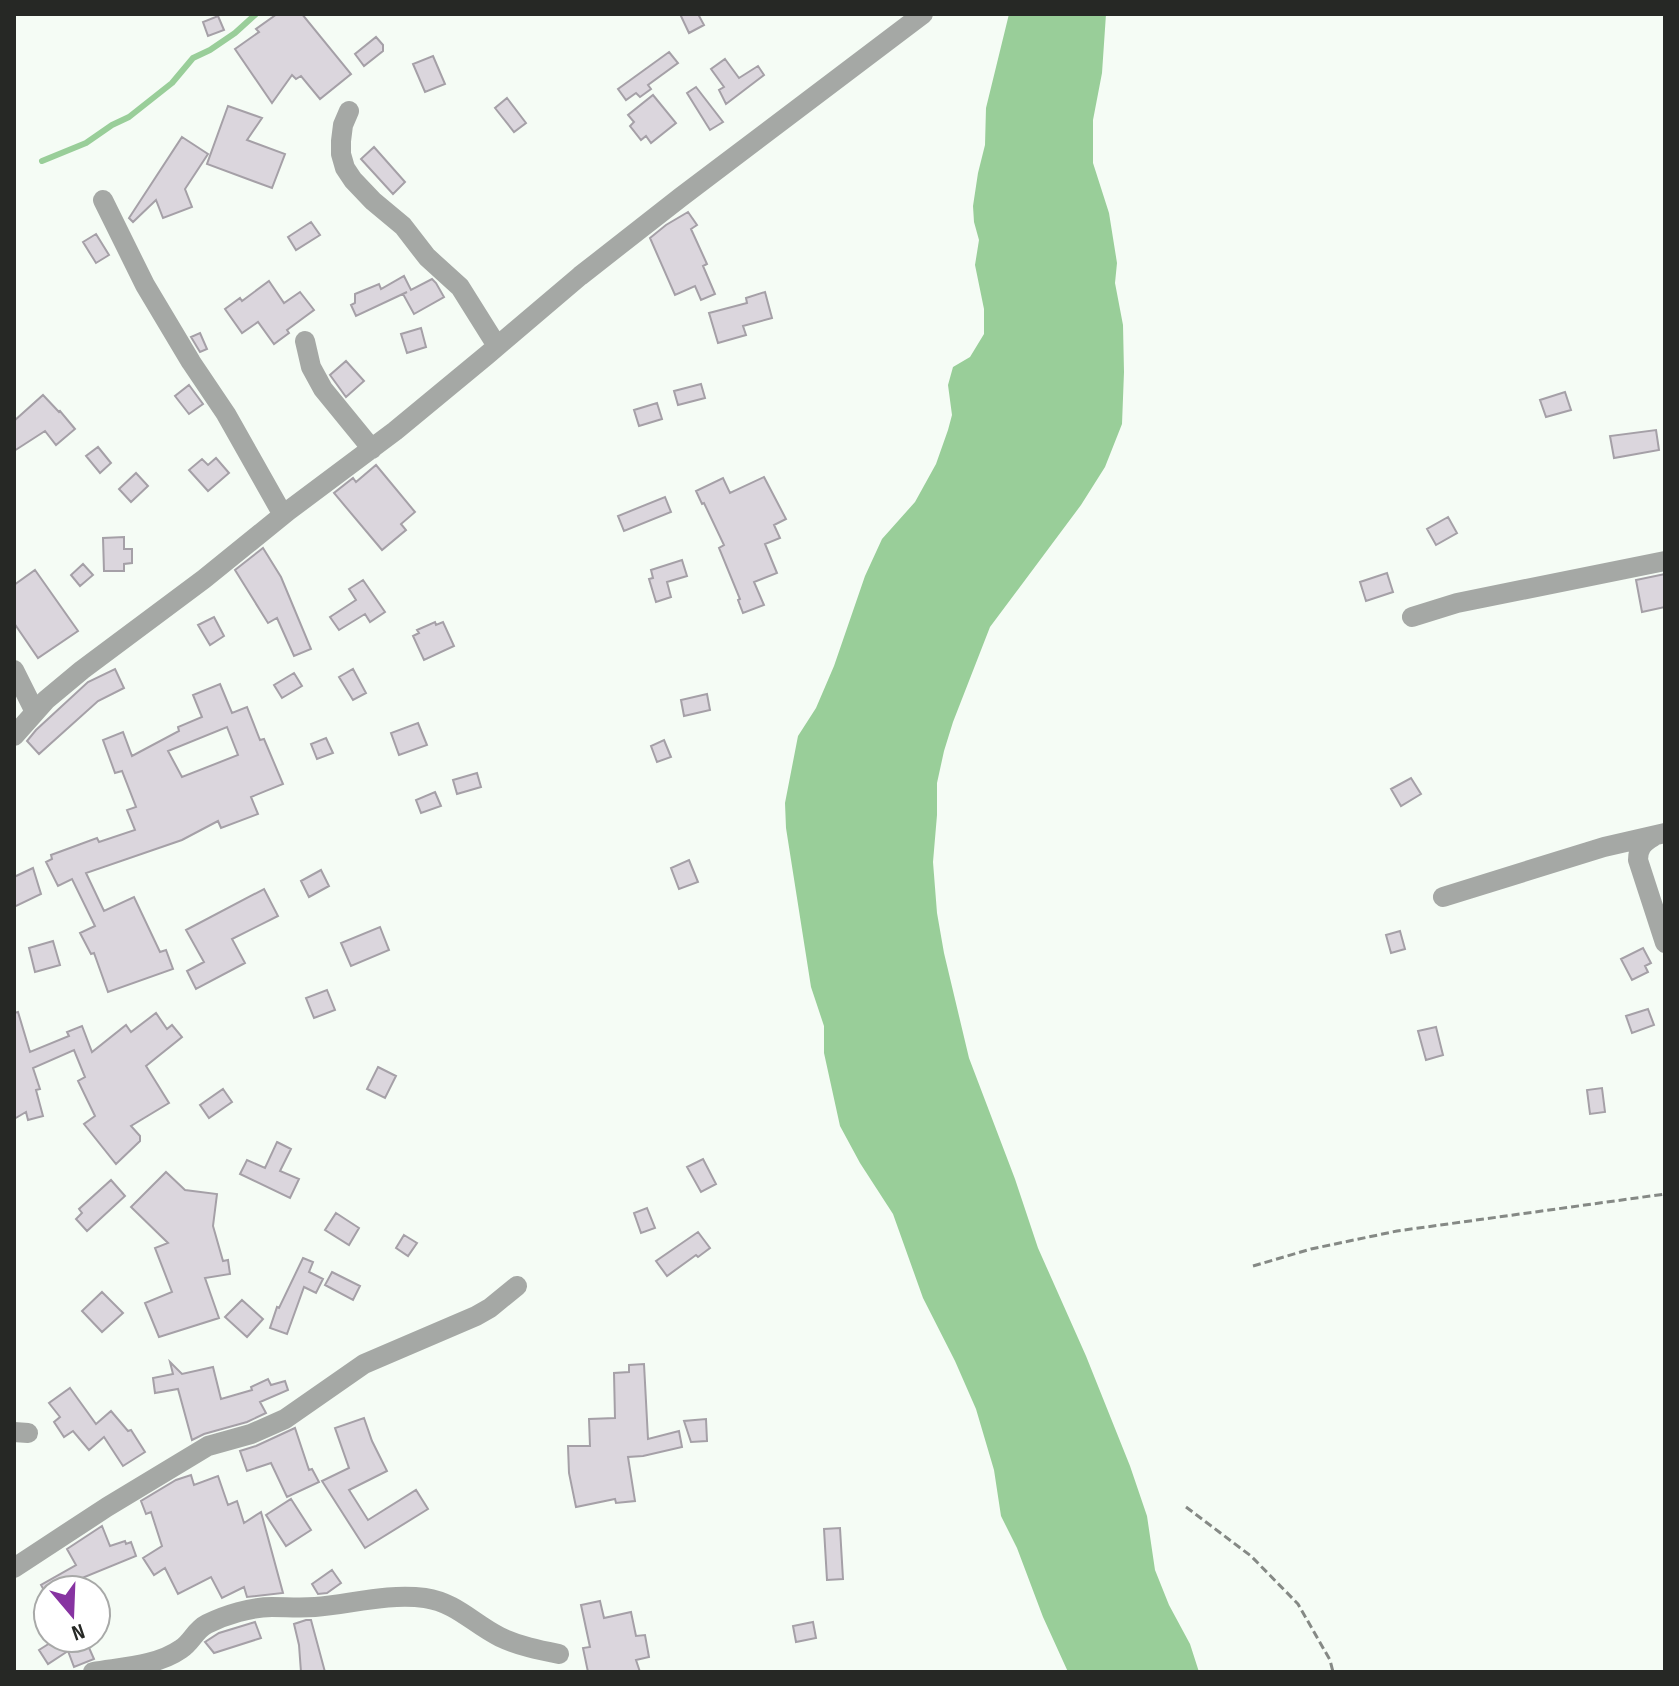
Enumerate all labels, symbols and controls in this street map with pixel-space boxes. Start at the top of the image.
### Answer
north arrow [32,1574,112,1654]
text: N [68,1617,88,1646]

